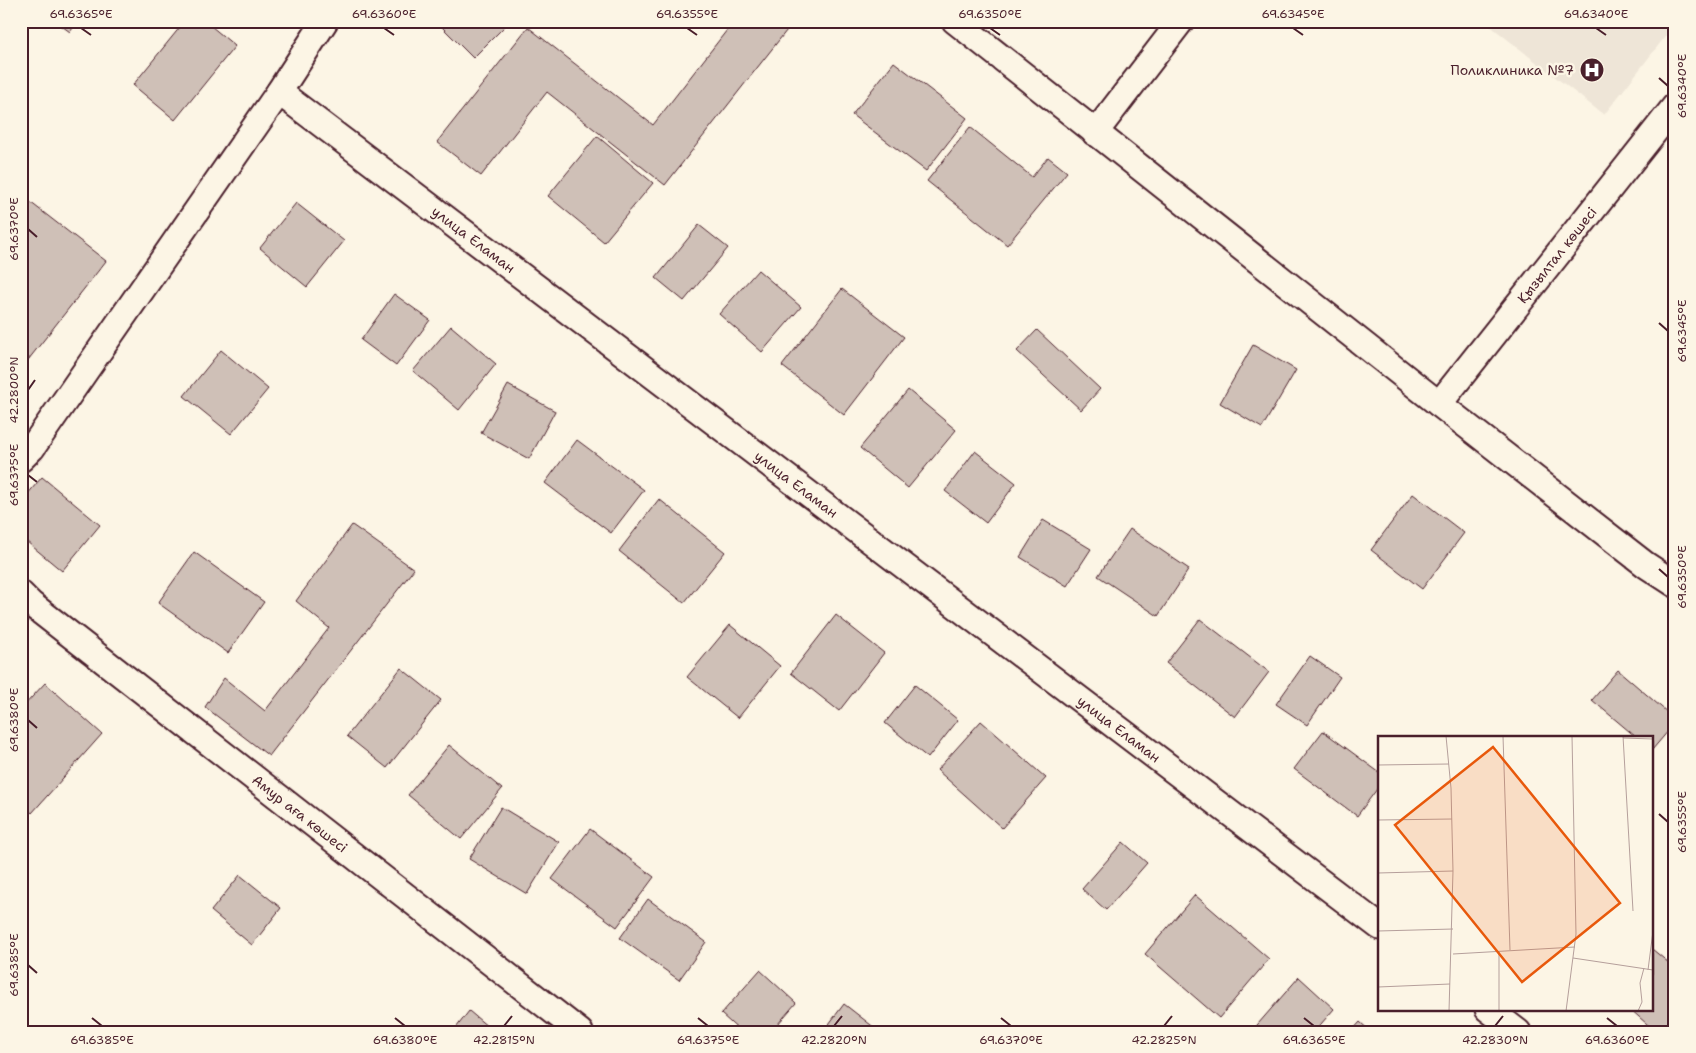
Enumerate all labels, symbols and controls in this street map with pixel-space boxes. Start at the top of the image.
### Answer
text: 69.6365°E [49,6,113,22]
text: 69.6360°E [352,6,416,22]
text: 69.6355°E [656,6,718,22]
text: 69.6350°E [958,6,1022,22]
text: 69.6345°E [1261,6,1325,22]
text: 69.6340°E [1564,6,1628,22]
text: 69.6340°E [1674,54,1690,118]
hospital icon: Поликлиника №7 [1579,57,1605,83]
place label: Поликлиника №7 [1450,61,1574,79]
text: 69.6370°E [6,197,22,261]
street label: улица Еламан [428,202,519,277]
street label: Қызылтал көшесі [1513,203,1601,307]
text: 69.6345°E [1674,299,1690,363]
text: 42.2800°N [6,357,22,423]
text: 69.6375°E [6,444,22,506]
street label: улица Еламан [751,447,841,522]
text: 69.6350°E [1674,545,1690,609]
text: 69.6380°E [6,688,22,752]
street label: улица Еламан [1073,691,1164,766]
inset map [1378,736,1654,1010]
street label: Амур аға көшесі [248,771,351,856]
text: 69.6355°E [1674,791,1690,853]
text: 69.6385°E [6,933,22,997]
text: 69.6385°E [70,1032,134,1048]
text: 69.6380°E [373,1032,437,1048]
text: 42.2815°N [473,1032,535,1048]
text: 69.6375°E [677,1032,739,1048]
text: 42.2820°N [801,1032,867,1048]
text: 69.6370°E [979,1032,1043,1048]
text: 42.2825°N [1131,1032,1197,1048]
text: 69.6365°E [1282,1032,1346,1048]
text: 42.2830°N [1462,1032,1528,1048]
text: 69.6360°E [1585,1032,1649,1048]

